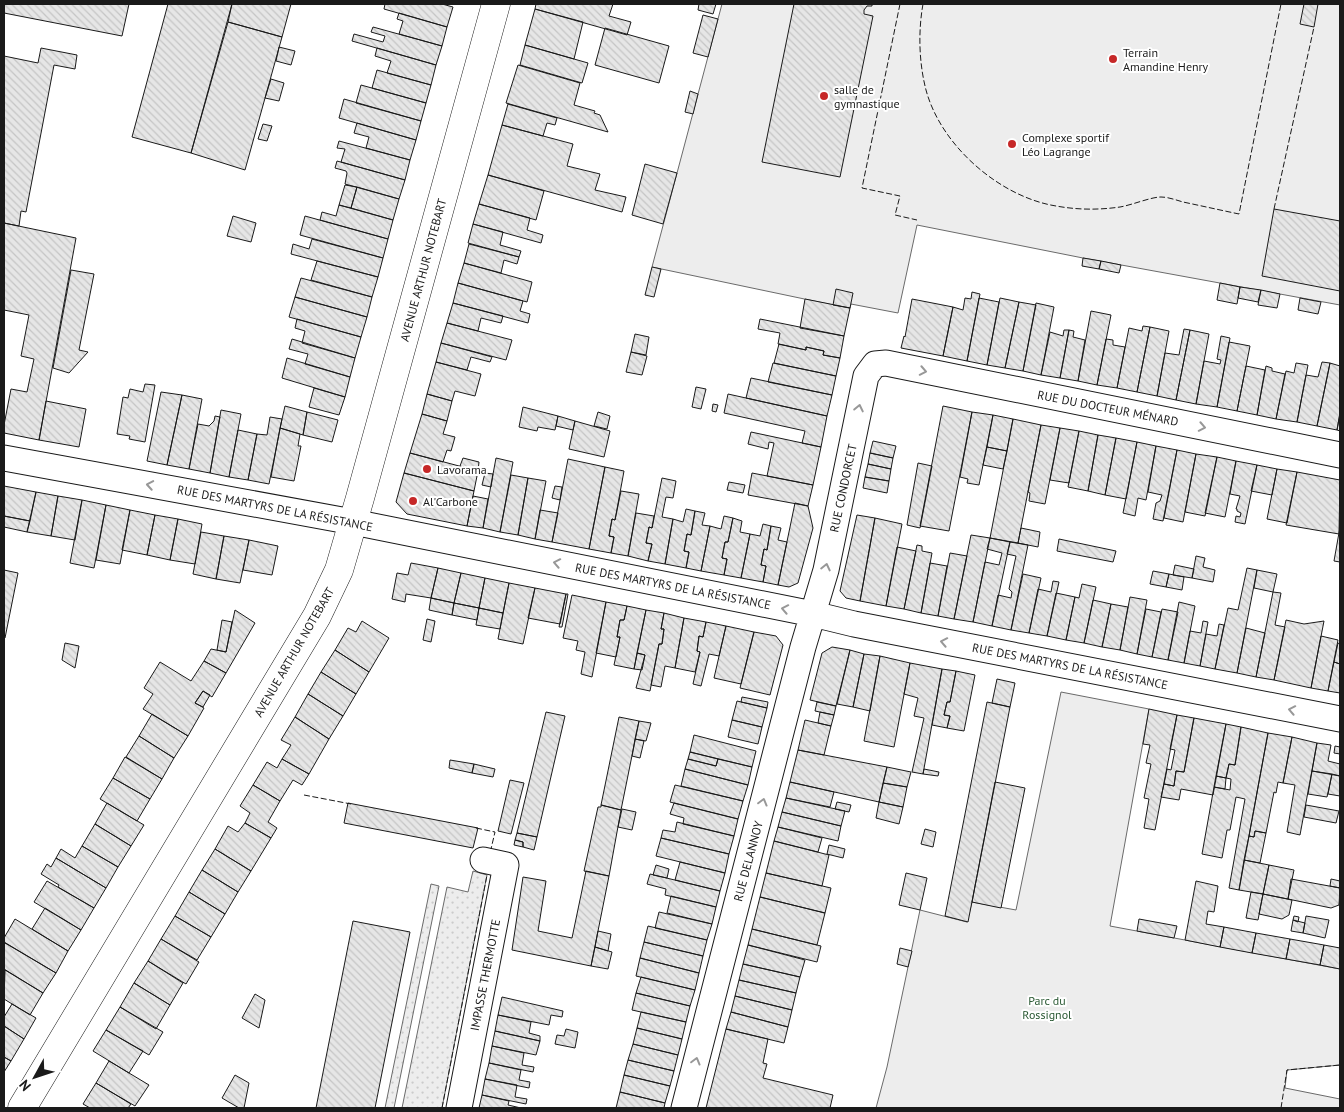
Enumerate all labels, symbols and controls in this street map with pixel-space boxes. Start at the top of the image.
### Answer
place label: Terrain Amandine Henry [1123,45,1209,74]
marker: Terrain Amandine Henry [1107,53,1119,65]
place label: salle de gymnastique [834,82,900,111]
marker: salle de gymnastique [818,90,830,102]
place label: Complexe sportif Léo Lagrange [1022,130,1110,159]
marker: Complexe sportif Léo Lagrange [1006,138,1018,150]
street label: AVENUE ARTHUR NOTEBART [397,197,449,343]
one-way arrow [918,365,927,375]
street label: RUE DU DOCTEUR MÉNARD [1036,387,1180,429]
one-way arrow [853,404,864,413]
one-way arrow [1198,421,1207,432]
street label: RUE CONDORCET [826,442,860,534]
place label: Lavorama [437,462,487,477]
marker: Lavorama [421,463,433,475]
one-way arrow [146,480,155,490]
street label: RUE DES MARTYRS DE LA RÉSISTANCE [176,482,374,534]
place label: Al'Carbone [423,494,478,509]
marker: Al'Carbone [407,495,419,507]
one-way arrow [553,559,561,569]
street label: RUE DES MARTYRS DE LA RÉSISTANCE [574,560,772,612]
one-way arrow [820,563,831,572]
street label: AVENUE ARTHUR NOTEBART [251,584,337,719]
one-way arrow [781,604,789,614]
one-way arrow [940,637,948,647]
street label: RUE DES MARTYRS DE LA RÉSISTANCE [971,640,1169,692]
one-way arrow [1288,705,1297,716]
one-way arrow [757,798,768,807]
street label: RUE DELANNOY [730,819,766,903]
street label: IMPASSE THERMOTTE [467,918,503,1032]
park label: Parc du Rossignol [1022,993,1072,1022]
north arrow [10,1052,60,1102]
one-way arrow [690,1057,701,1066]
text: N [15,1076,35,1095]

